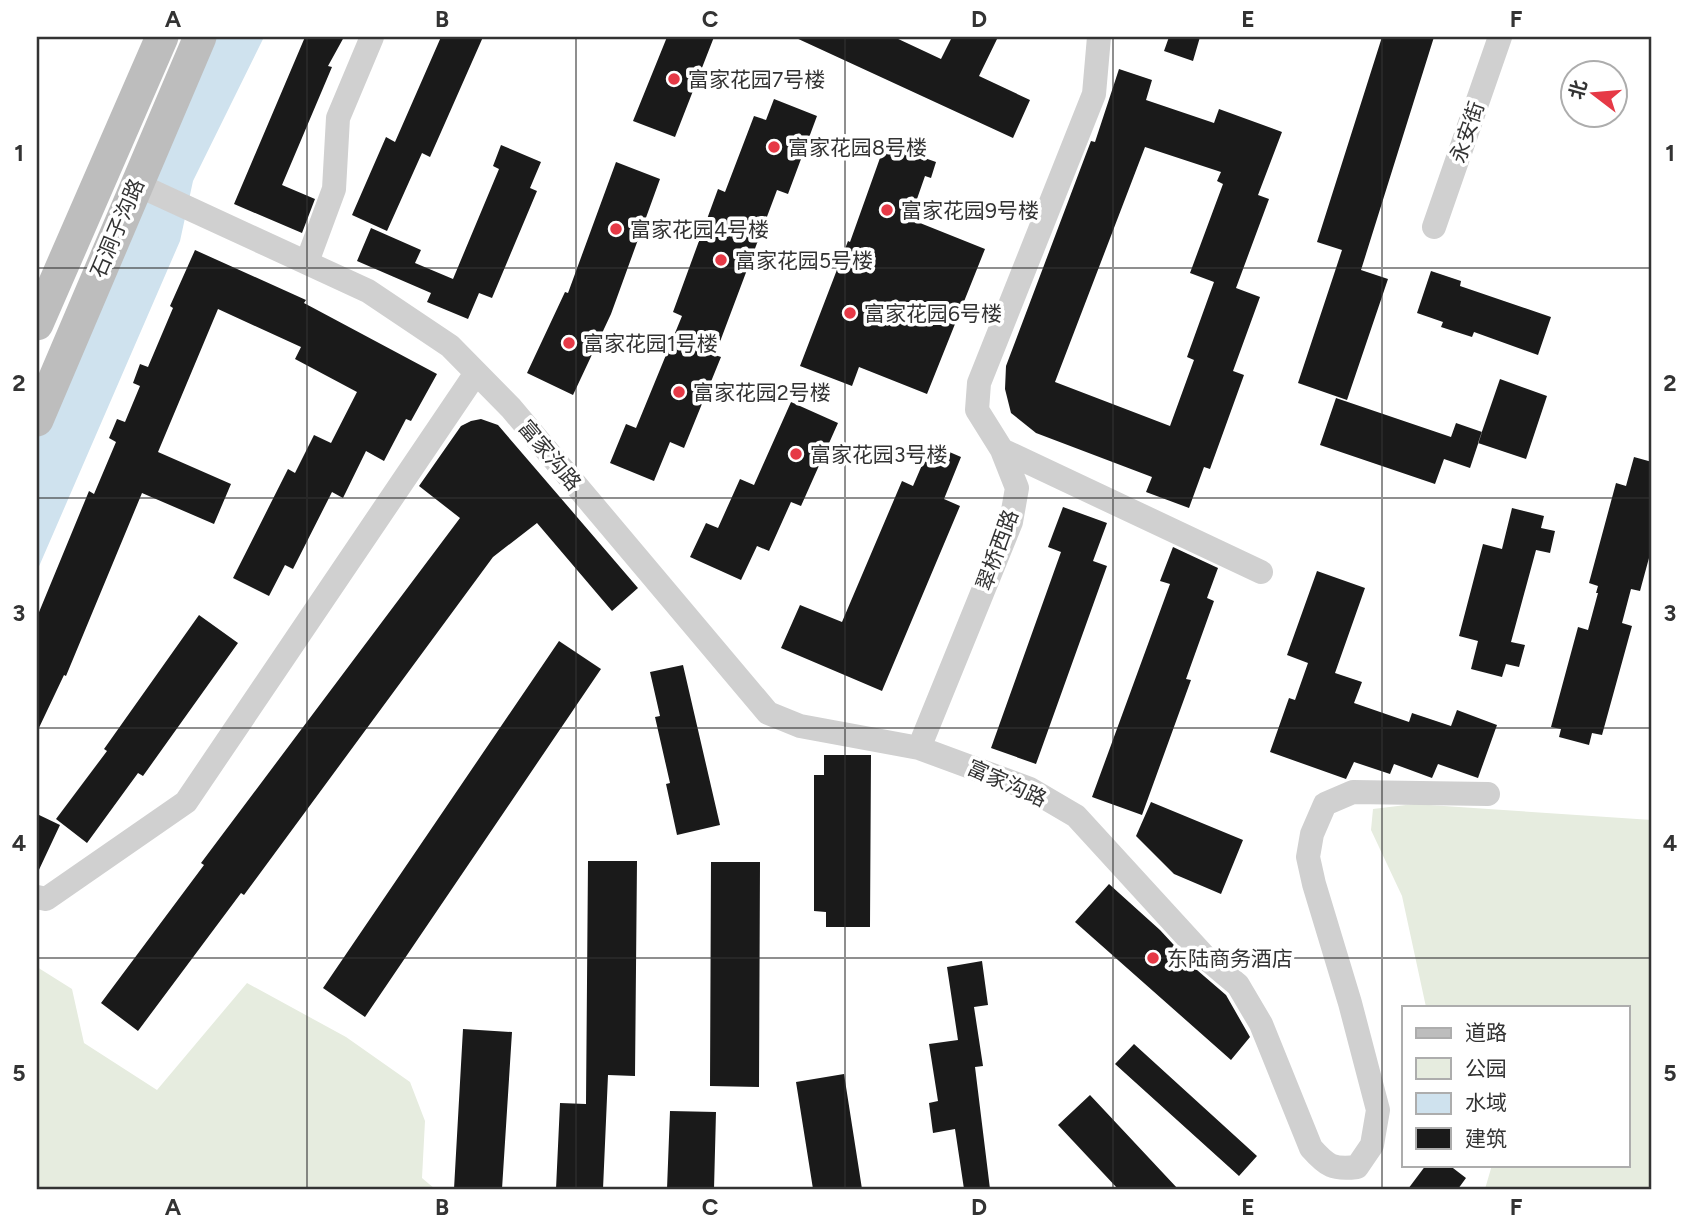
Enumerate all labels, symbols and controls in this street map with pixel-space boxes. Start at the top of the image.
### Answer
text: A [165,5,182,33]
text: B [435,5,449,33]
text: C [702,5,719,33]
text: D [971,5,987,33]
text: E [1241,5,1255,33]
text: F [1510,5,1523,33]
north arrow [1560,60,1630,130]
place label: 富家花园7号楼 [688,67,825,92]
marker: 富家花园7号楼 [666,71,682,87]
text: 北 [1564,77,1592,102]
street label: 永安街 [1445,98,1489,166]
place label: 富家花园8号楼 [788,135,927,160]
text: 1 [14,139,24,167]
marker: 富家花园8号楼 [766,139,782,155]
text: 1 [1665,139,1675,167]
street label: 石洞子沟路 [85,175,149,281]
place label: 富家花园9号楼 [901,198,1039,223]
marker: 富家花园9号楼 [879,202,895,218]
place label: 富家花园4号楼 [630,217,769,242]
marker: 富家花园4号楼 [608,221,624,237]
place label: 富家花园5号楼 [735,248,873,273]
marker: 富家花园5号楼 [713,252,729,268]
place label: 富家花园6号楼 [864,301,1002,326]
marker: 富家花园6号楼 [842,305,858,321]
place label: 富家花园1号楼 [583,331,718,356]
marker: 富家花园1号楼 [561,335,577,351]
text: 2 [12,369,26,397]
text: 2 [1663,369,1677,397]
place label: 富家花园2号楼 [693,380,831,405]
marker: 富家花园2号楼 [671,384,687,400]
street label: 富家沟路 [513,415,587,495]
place label: 富家花园3号楼 [810,442,947,467]
marker: 富家花园3号楼 [788,446,804,462]
street label: 翠桥西路 [971,506,1023,594]
text: 3 [13,599,25,627]
text: 3 [1664,599,1676,627]
street label: 富家沟路 [964,754,1050,812]
text: 4 [12,829,26,857]
text: 4 [1663,829,1677,857]
place label: 东陆商务酒店 [1167,946,1293,971]
marker: 东陆商务酒店 [1145,950,1161,966]
legend [1402,1006,1630,1166]
text: 道路 [1465,1020,1507,1045]
text: 公园 [1465,1056,1507,1081]
text: 5 [12,1059,26,1087]
text: 5 [1663,1059,1677,1087]
text: 水域 [1465,1090,1507,1115]
text: 建筑 [1465,1126,1507,1151]
text: A [165,1193,182,1221]
text: B [435,1193,449,1221]
text: C [702,1193,719,1221]
text: D [971,1193,987,1221]
text: E [1241,1193,1255,1221]
text: F [1510,1193,1523,1221]

